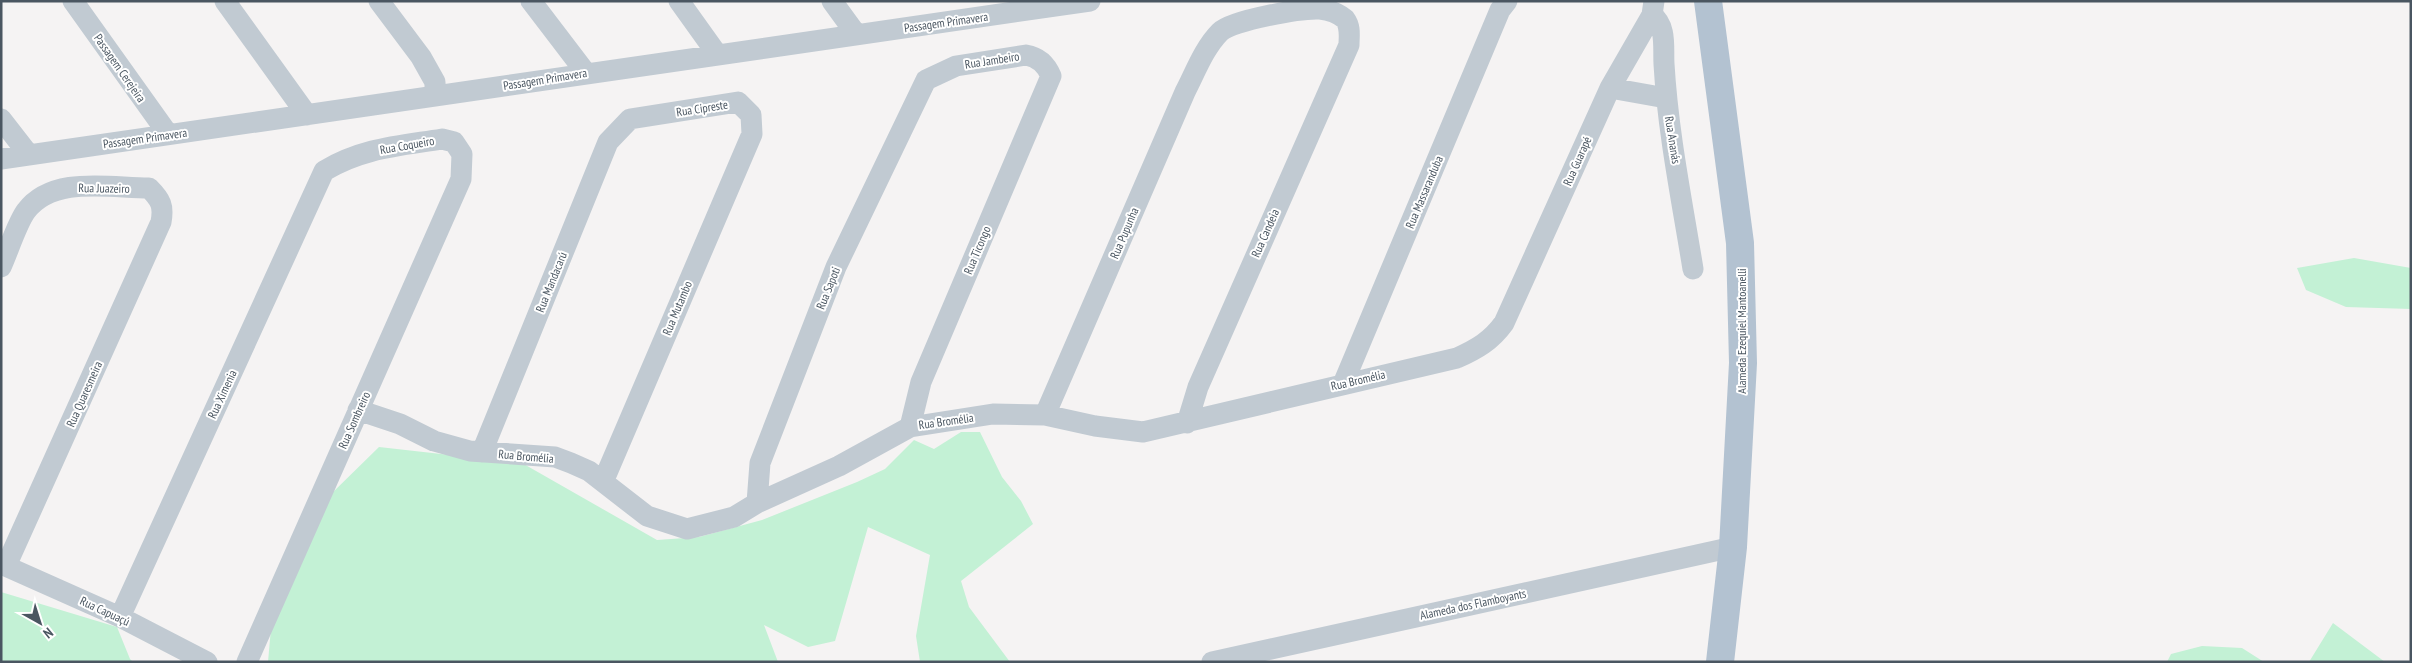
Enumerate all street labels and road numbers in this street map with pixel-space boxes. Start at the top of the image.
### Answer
street label: Passagem Primavera [903,9,989,35]
street label: Passagem Cerejeira [91,31,149,105]
street label: Rua Jambeiro [964,48,1020,72]
street label: Passagem Primavera [502,65,588,93]
street label: Rua Cipreste [675,97,729,119]
street label: Rua Ananás [1662,115,1684,165]
street label: Passagem Primavera [102,125,188,151]
street label: Rua Coqueiro [379,133,435,157]
street label: Rua Guarapé [1559,134,1595,188]
street label: Rua Massaranduba [1402,153,1446,231]
street label: Rua Juazeiro [78,180,130,196]
street label: Rua Pupunha [1106,205,1142,261]
street label: Rua Candeia [1248,206,1282,259]
street label: Rua Ticongo [960,224,994,276]
street label: Rua Mandacarú [532,250,570,314]
street label: Rua Sapoti [813,265,843,311]
street label: Alameda Ezequiel Mantoanelli [1734,268,1749,394]
street label: Rua Mutambo [659,279,695,337]
street label: Rua Quaresmeira [63,358,105,429]
street label: Rua Bromélia [1329,366,1387,394]
street label: Rua Ximenia [204,367,240,421]
street label: Rua Sombreiro [335,389,373,451]
street label: Rua Bromélia [918,410,975,432]
street label: Rua Bromélia [498,446,554,466]
street label: Alameda dos Flamboyants [1419,585,1527,623]
street label: Rua Capuaçú [78,593,132,629]

